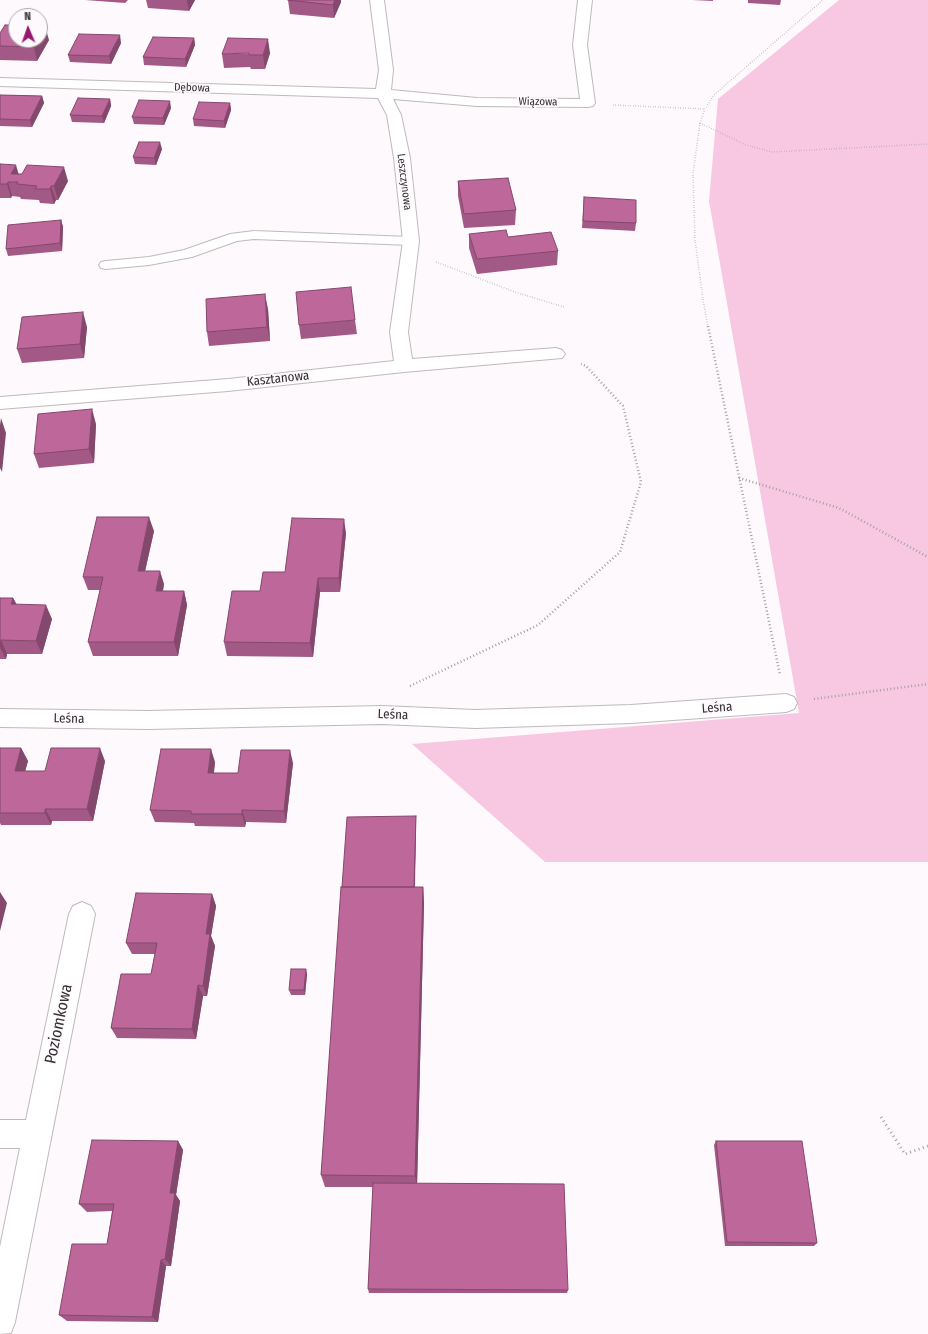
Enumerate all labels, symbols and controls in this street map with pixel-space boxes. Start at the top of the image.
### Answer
north arrow [8,8,48,48]
text: N [24,10,31,23]
street label: Dębowa [174,81,210,95]
street label: Wiązowa [518,95,558,109]
street label: Leszczynowa [394,153,414,211]
street label: Kasztanowa [246,368,310,390]
street label: Leśna [701,699,733,717]
street label: Leśna [377,707,409,723]
street label: Leśna [54,711,84,727]
street label: Poziomkowa [41,982,77,1066]

